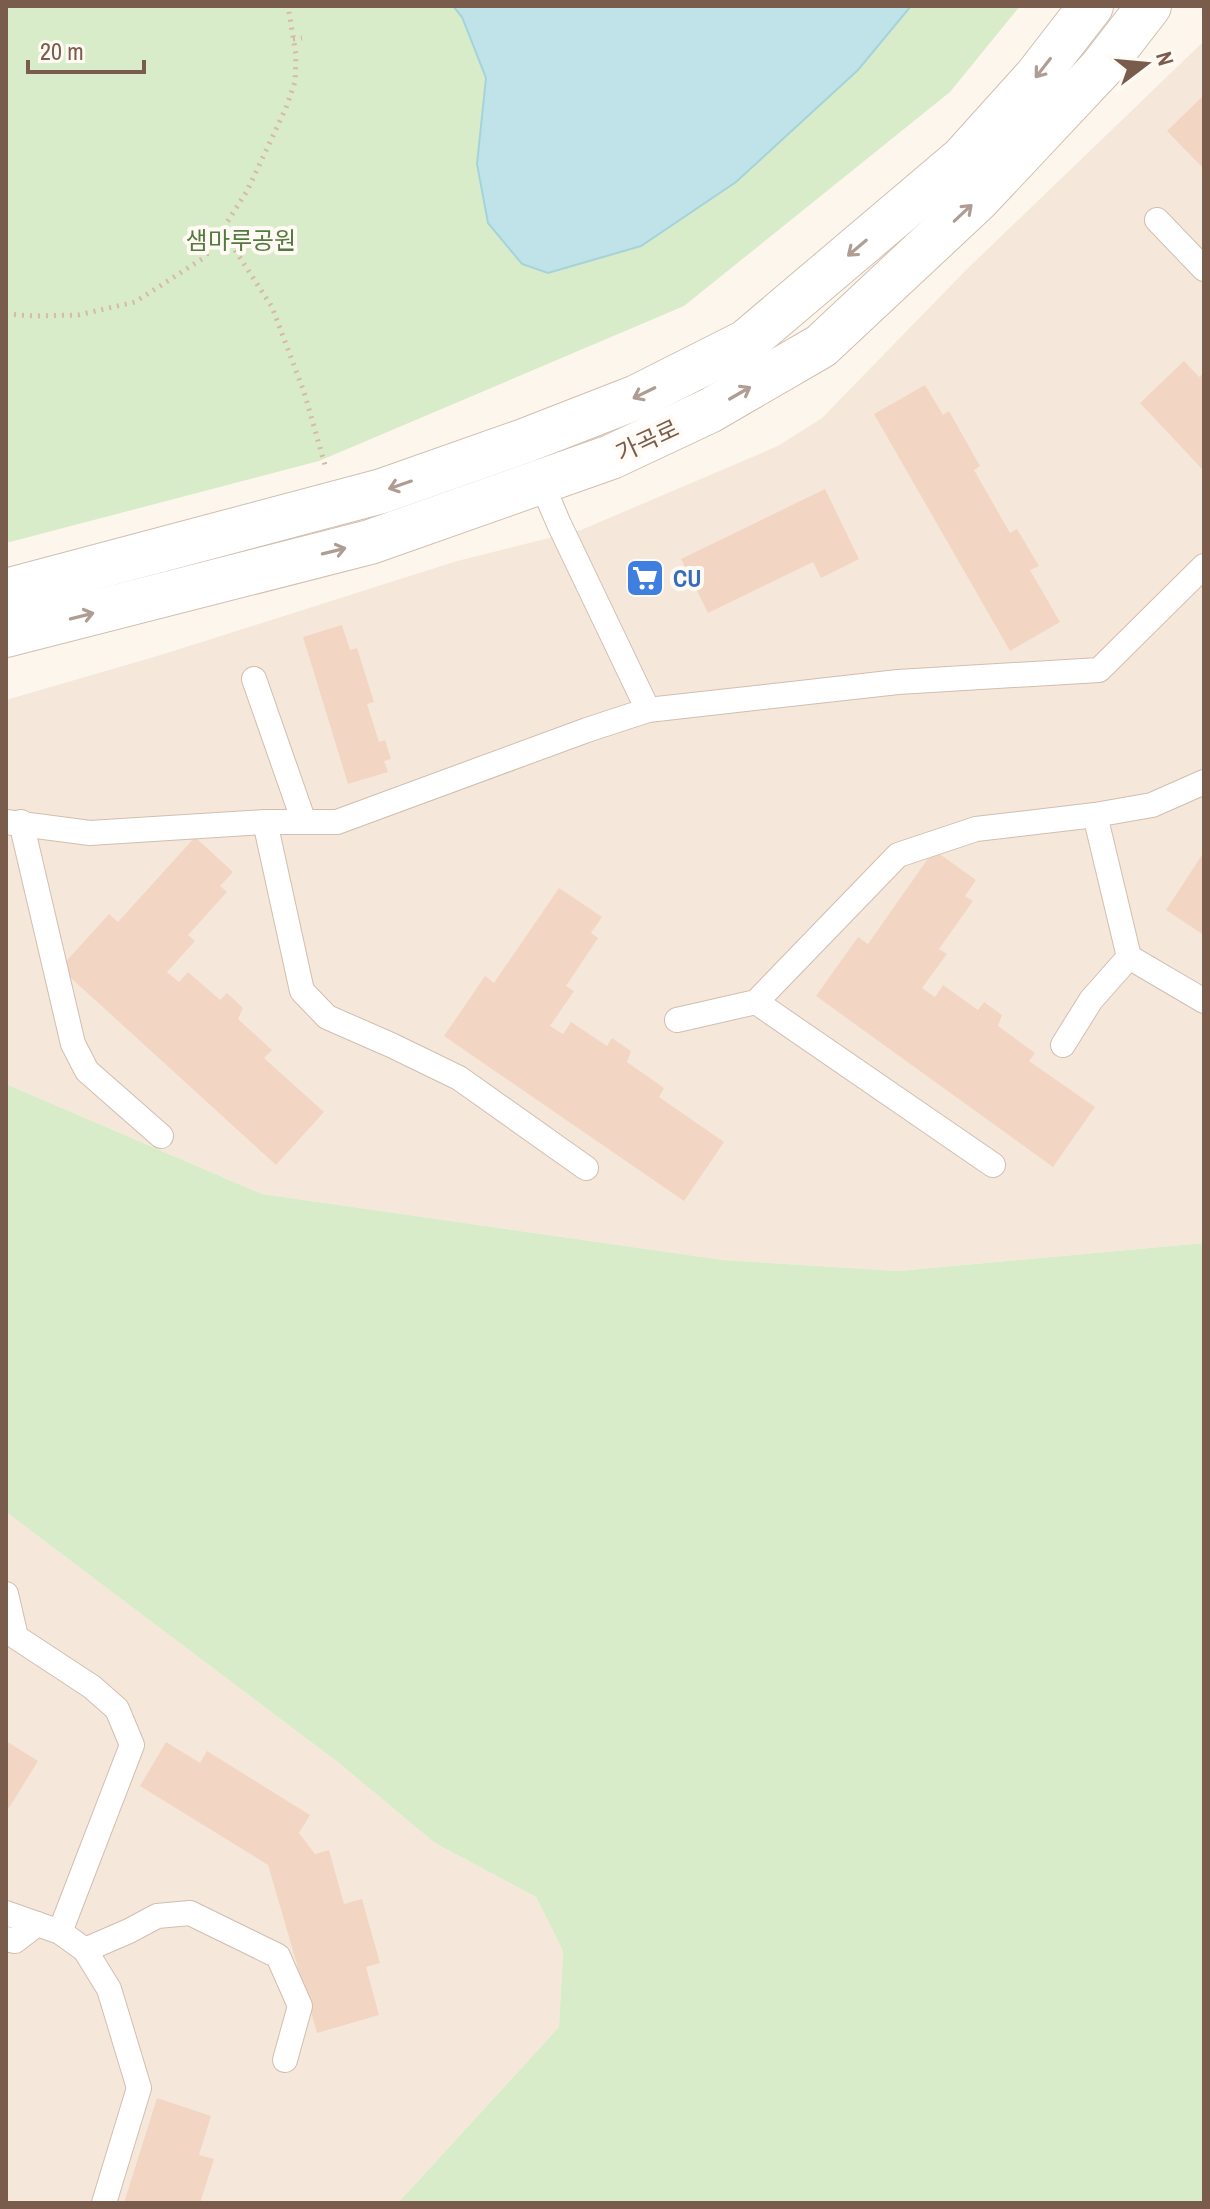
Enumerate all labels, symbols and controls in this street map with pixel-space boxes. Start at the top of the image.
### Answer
scale bar [28,24,144,74]
north arrow [1106,24,1186,104]
text: 20 m [40,35,84,67]
text: N [1149,48,1181,69]
one-way arrow [1035,57,1052,78]
one-way arrow [952,205,972,223]
park label: 샘마루공원 [186,224,296,256]
one-way arrow [847,239,868,257]
one-way arrow [728,385,751,401]
one-way arrow [632,386,656,401]
street label: 가곡로 [610,411,684,469]
one-way arrow [388,478,413,493]
one-way arrow [320,543,346,558]
supermarket icon: CU [624,557,666,599]
place label: CU [673,562,701,594]
one-way arrow [68,607,94,622]

